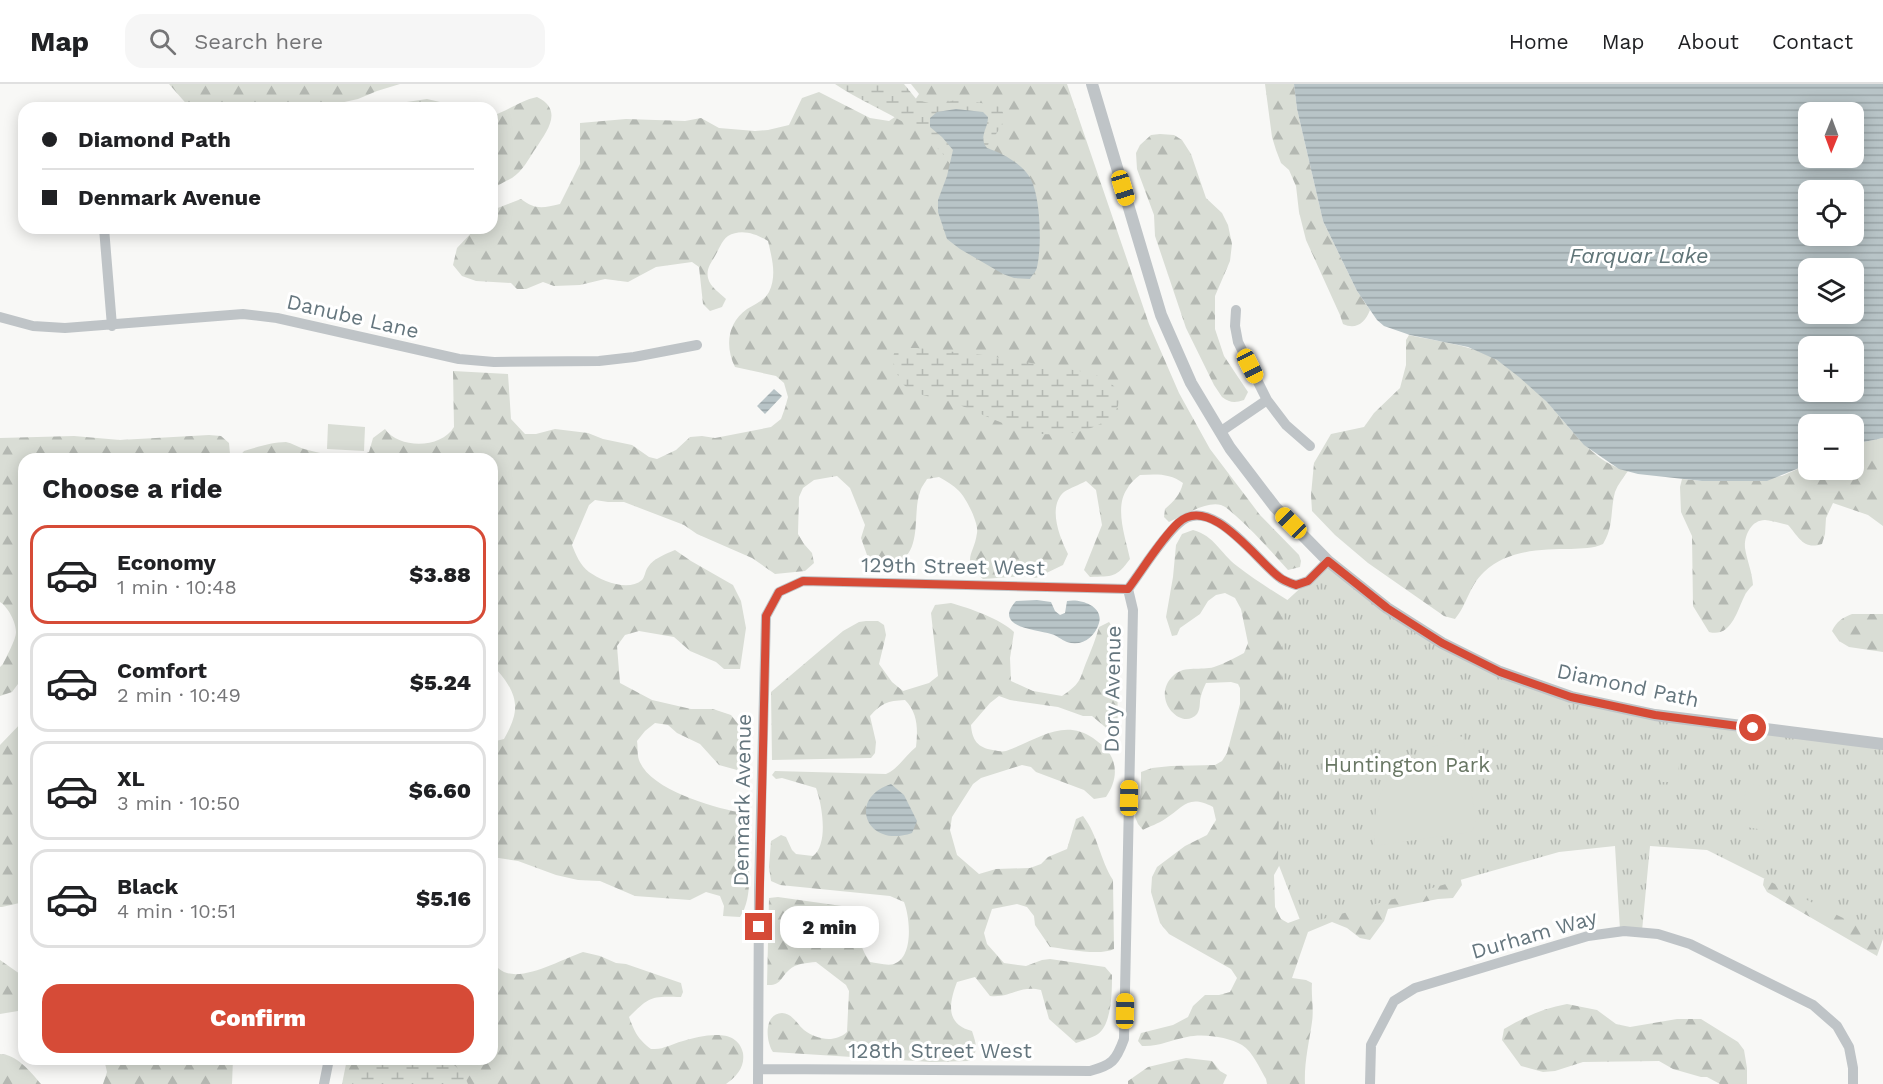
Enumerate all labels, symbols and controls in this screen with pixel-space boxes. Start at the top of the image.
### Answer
search box [125,14,545,68]
text: Map [30,25,89,58]
icon: search [146,25,179,58]
text: Search here [194,29,323,54]
text: Home [1509,29,1569,54]
text: Map [1602,29,1645,54]
text: About [1678,29,1739,54]
text: Contact [1772,29,1853,54]
north arrow [1798,102,1864,168]
map controls [1798,102,1864,480]
text: Diamond Path [78,127,231,152]
car [1109,168,1137,208]
button: locate [1798,180,1864,246]
text: Denmark Avenue [78,185,261,210]
water label: Farquar Lake [1569,243,1709,268]
button: layers [1798,258,1864,324]
street label: Danube Lane [284,289,422,343]
button: + [1798,336,1864,402]
car [1234,346,1266,386]
button: − [1798,414,1864,480]
text: Choose a ride [42,473,222,505]
car [1272,504,1310,542]
icon: car [45,548,99,602]
text: Economy [117,550,216,575]
street label: 129th Street West [861,552,1045,580]
text: $3.88 [409,562,471,587]
text: 1 min · 10:48 [117,575,237,599]
street label: Dory Avenue [1098,625,1126,753]
icon: car [45,656,99,710]
text: Comfort [117,658,207,683]
street label: Diamond Path [1555,658,1701,712]
text: $5.24 [410,670,471,695]
text: 2 min · 10:49 [117,683,241,707]
street label: Denmark Avenue [728,713,756,887]
route start [1739,714,1766,741]
park label: Huntington Park [1324,752,1490,777]
icon: car [45,764,99,818]
text: XL [117,766,145,791]
text: $6.60 [409,778,471,803]
car [1120,780,1138,816]
text: 3 min · 10:50 [117,791,240,815]
icon: car [45,872,99,926]
text: Black [117,874,178,899]
text: $5.16 [416,886,471,911]
text: 4 min · 10:51 [117,899,236,923]
street label: Durham Way [1468,904,1600,964]
callout: 2 min [780,906,879,948]
route end [745,913,772,940]
text: 2 min [802,915,857,939]
button: Confirm [42,984,474,1053]
car [1116,993,1134,1029]
street label: 128th Street West [848,1038,1032,1063]

